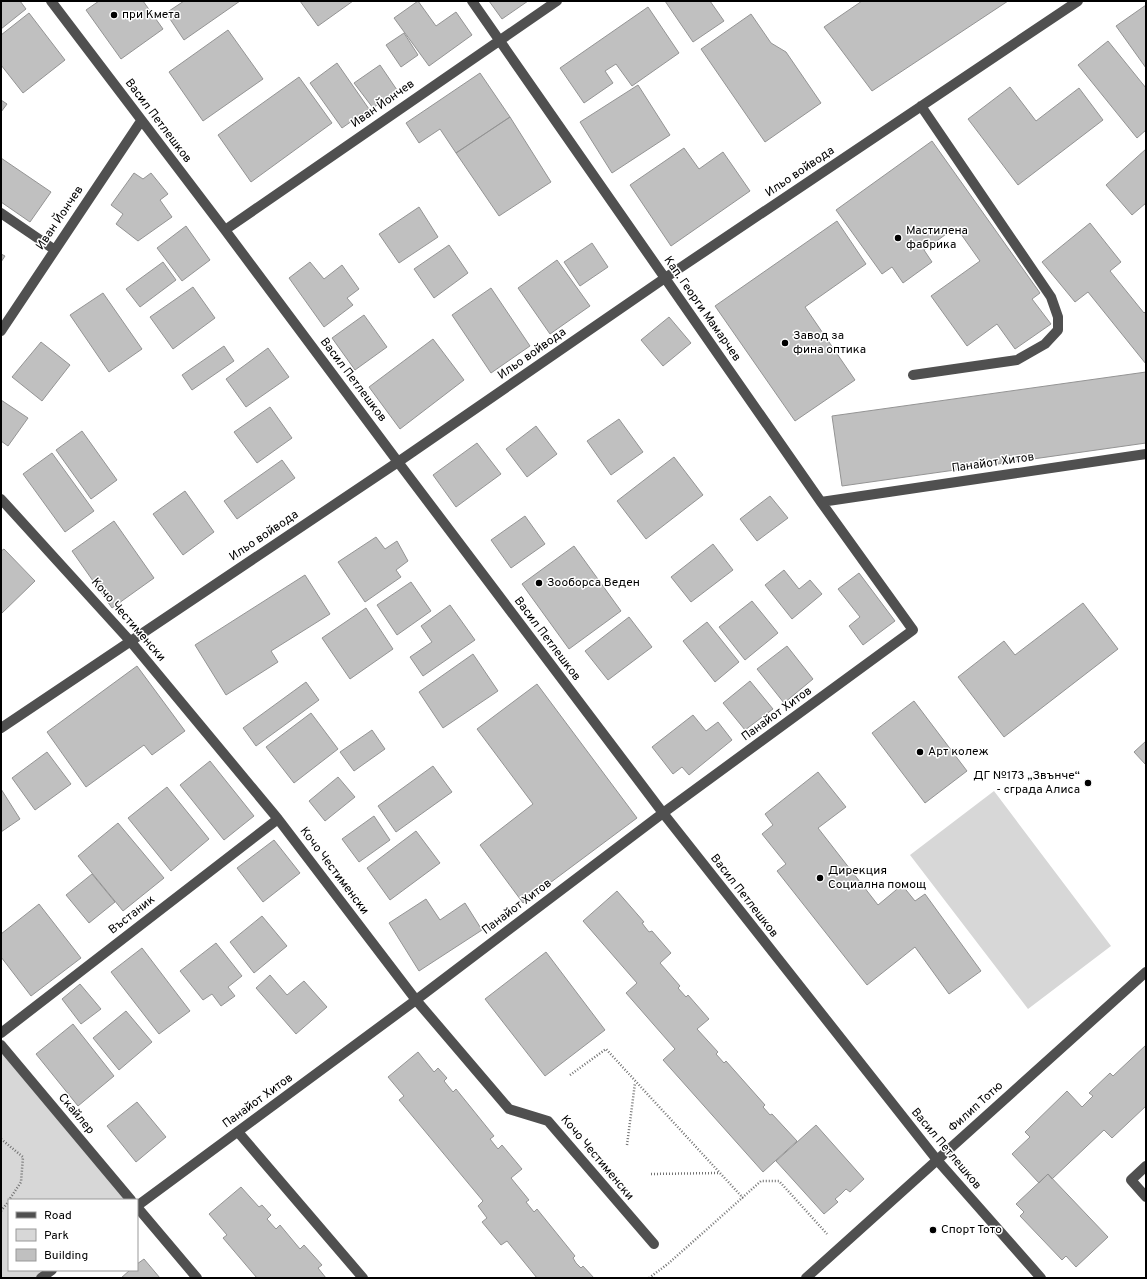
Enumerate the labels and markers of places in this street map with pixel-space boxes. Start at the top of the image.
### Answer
place label: при Кмета [122,7,180,23]
marker: при Кмета [109,10,119,20]
place label: Мастилена фабрика [906,223,968,253]
marker: Мастилена фабрика [893,233,903,243]
place label: Завод за фина оптика [793,328,866,358]
marker: Завод за фина оптика [780,338,790,348]
place label: Зооборса Веден [547,575,640,591]
marker: Зооборса Веден [534,578,544,588]
place label: Арт колеж [928,744,989,760]
marker: Арт колеж [915,747,925,757]
place label: ДГ №173 „Звънче“ - сграда Алиса [973,768,1080,798]
marker: ДГ №173 „Звънче“ - сграда Алиса [1083,778,1093,788]
place label: Дирекция Социална помощ [828,863,926,893]
marker: Дирекция Социална помощ [815,873,825,883]
place label: Спорт Тото [941,1222,1002,1238]
marker: Спорт Тото [928,1225,938,1235]

